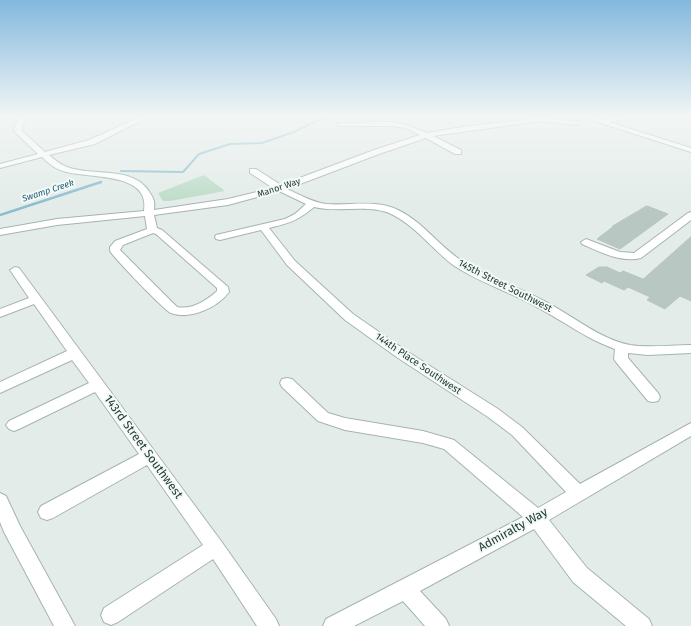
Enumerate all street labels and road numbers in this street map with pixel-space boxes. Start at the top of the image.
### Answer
street label: Manor Way [256,176,302,200]
street label: 145th Street Southwest [456,257,554,315]
street label: 144th Place Southwest [373,331,463,397]
street label: 143rd Street Southwest [101,392,185,502]
street label: Admiralty Way [476,505,550,555]

